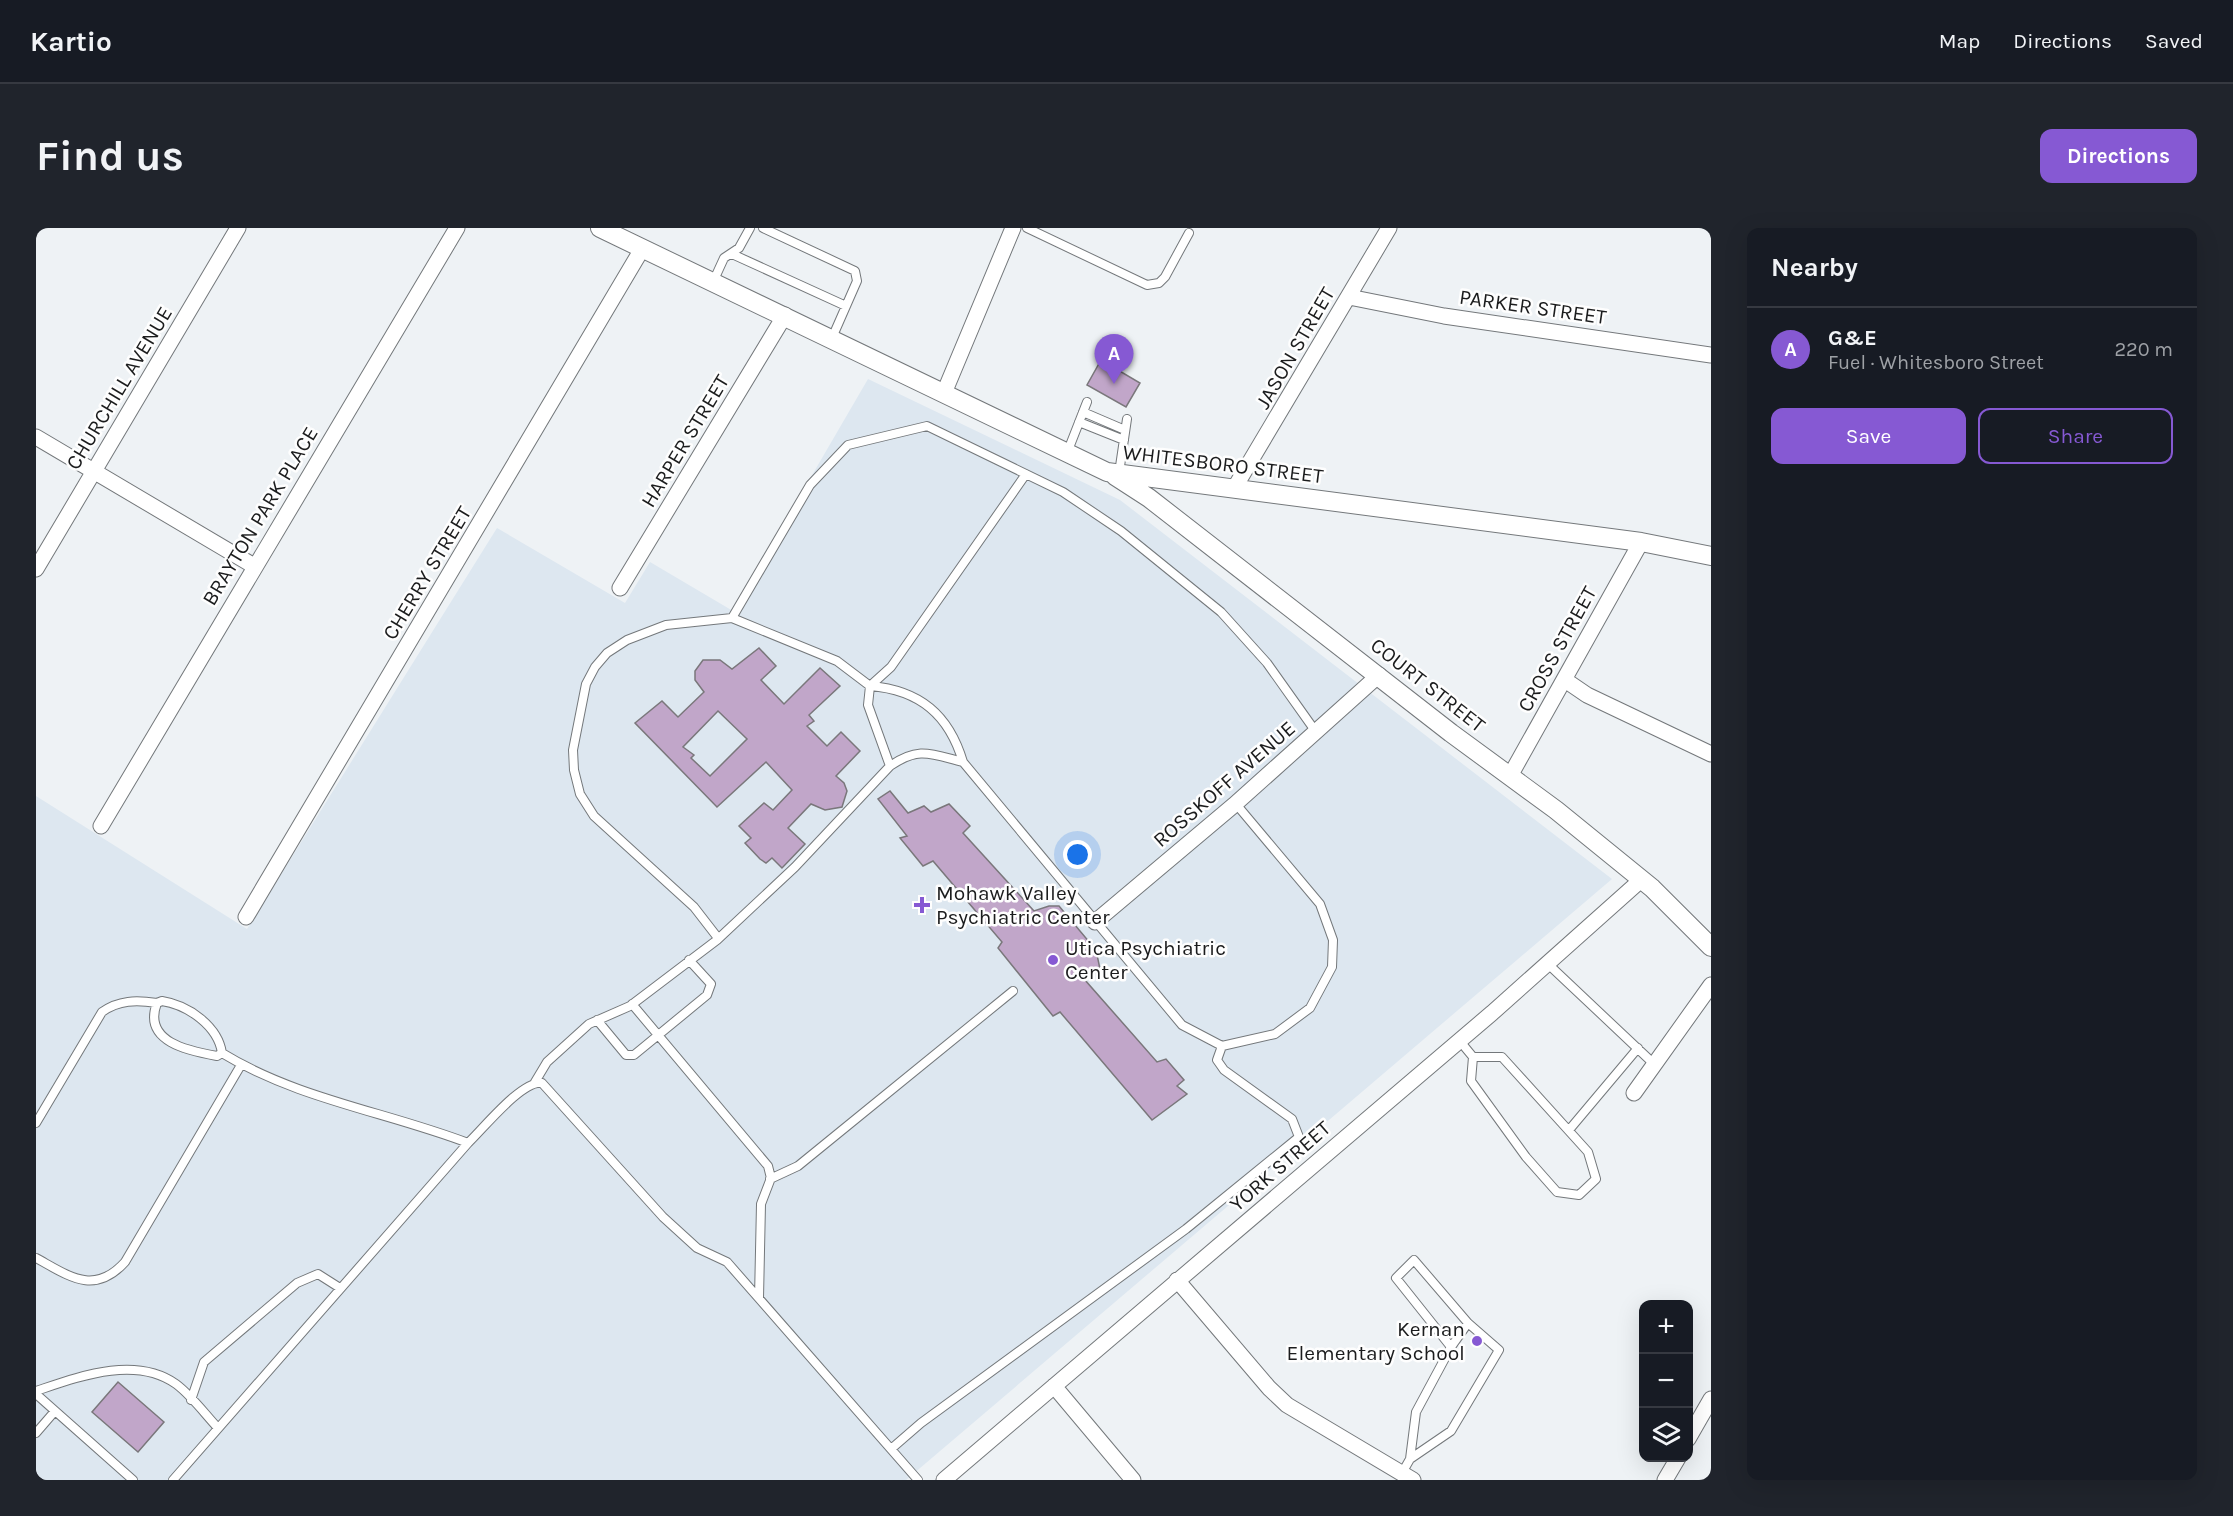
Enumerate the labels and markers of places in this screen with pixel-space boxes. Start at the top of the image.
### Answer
pin: A [1094,334,1134,384]
place label: Mohawk Valley Psychiatric Center [936,881,1110,929]
marker: Mohawk Valley Psychiatric Center [913,896,931,914]
place label: Utica Psychiatric Center [1065,936,1226,984]
marker: Utica Psychiatric Center [1046,953,1060,967]
place label: Kernan Elementary School [1287,1317,1465,1365]
marker: Kernan Elementary School [1470,1334,1484,1348]

